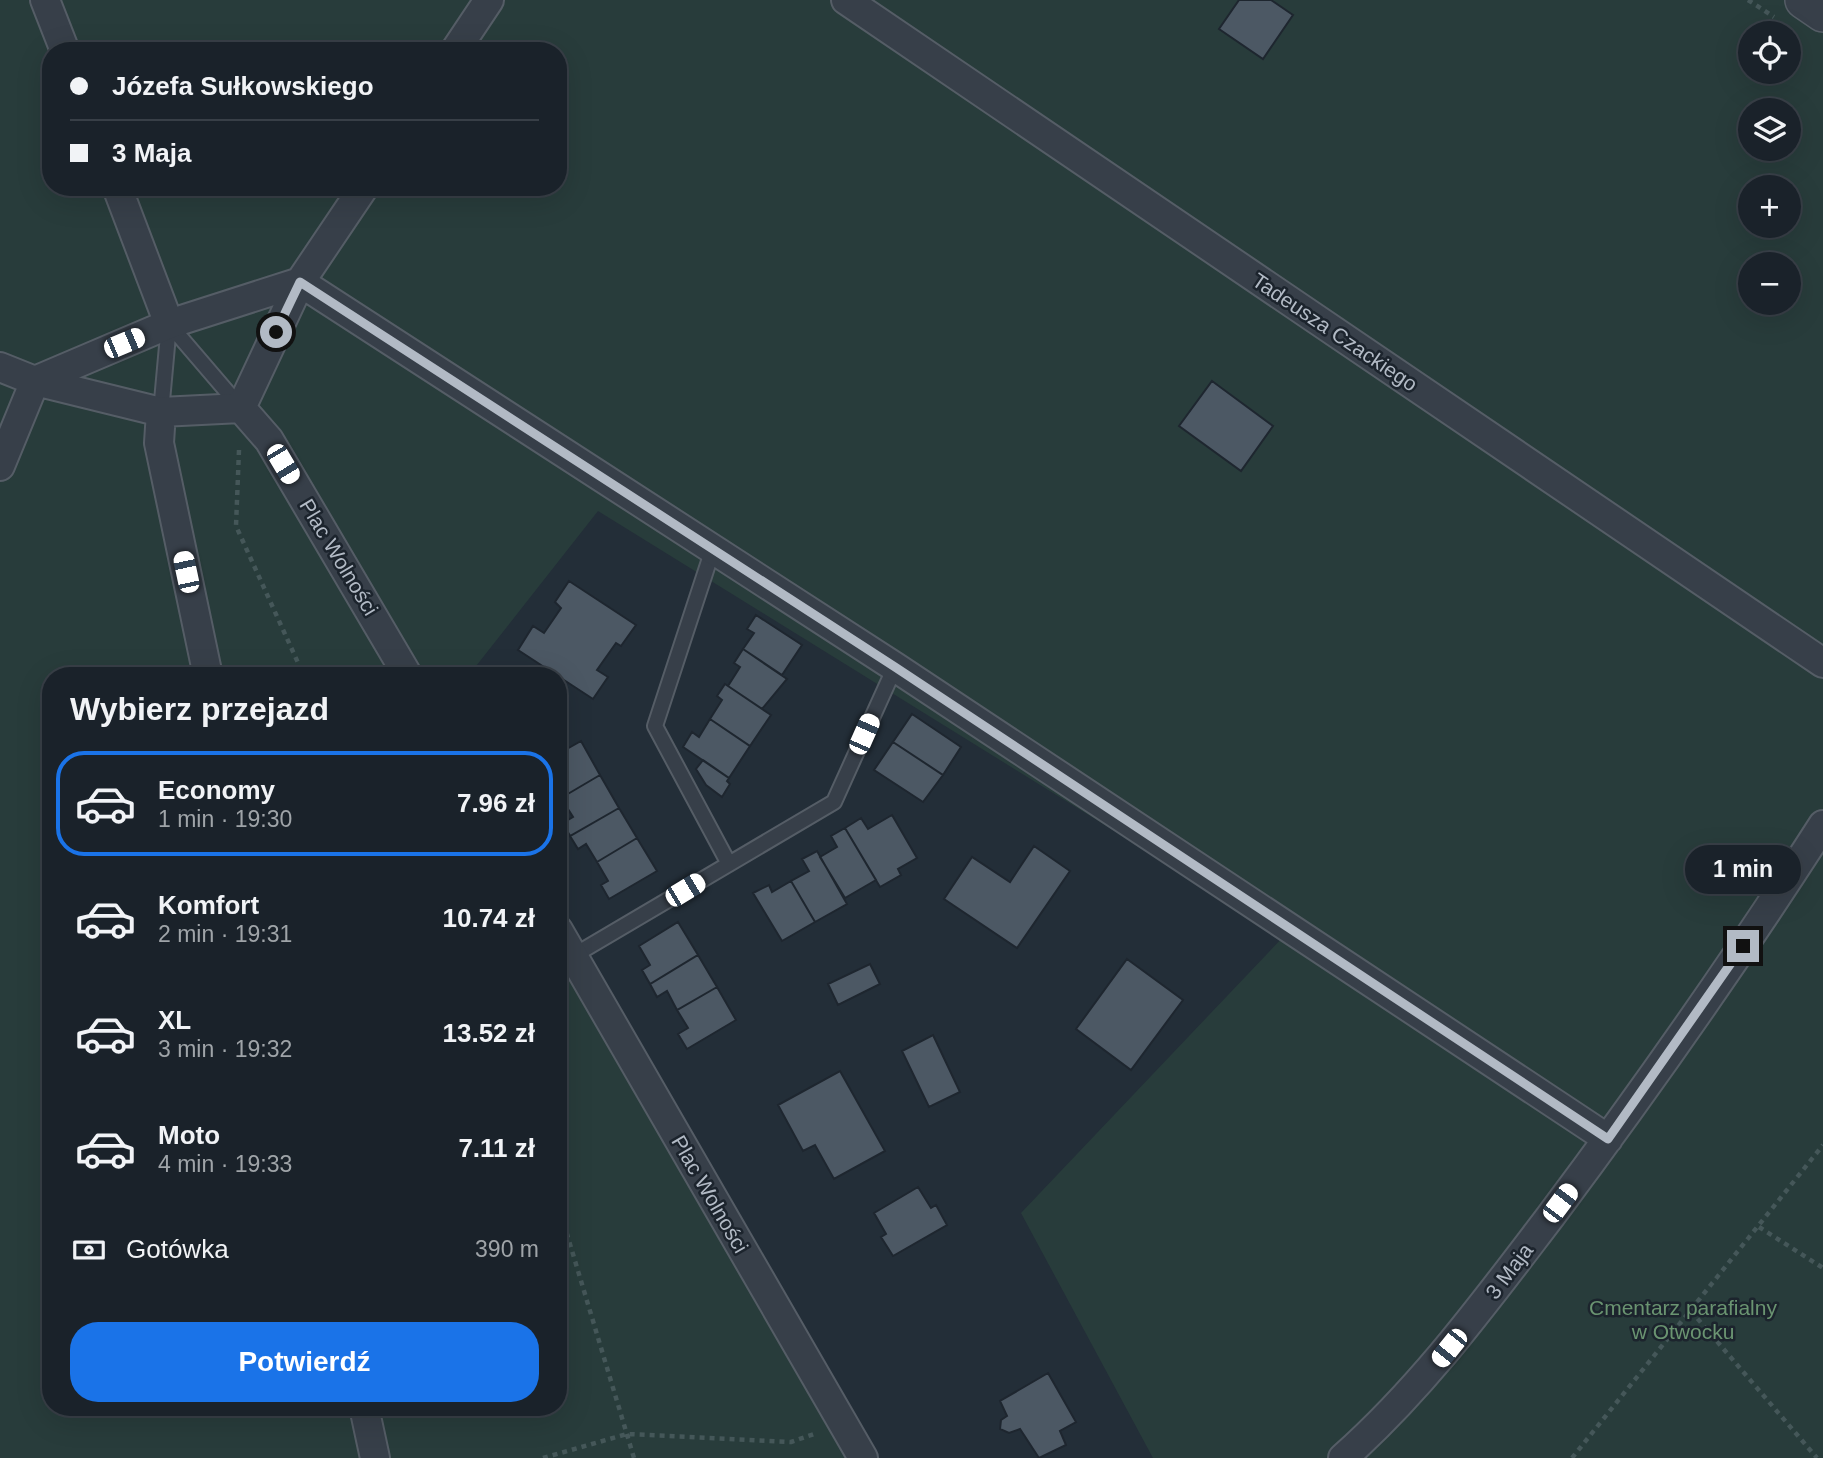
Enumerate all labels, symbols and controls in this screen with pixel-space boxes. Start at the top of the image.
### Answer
map controls [1738,21,1801,315]
button: locate [1738,21,1801,84]
text: Józefa Sułkowskiego [112,71,374,101]
button: layers [1738,98,1801,161]
text: 3 Maja [112,138,192,168]
button: + [1738,175,1801,238]
button: − [1738,252,1801,315]
street label: Tadeusza Czackiego [1248,268,1422,396]
route start [260,316,292,348]
car [101,325,148,361]
car [264,441,303,487]
street label: Plac Wolności [295,495,383,619]
car [172,549,201,595]
text: Wybierz przejazd [70,691,329,727]
car [846,711,883,757]
icon: car [74,772,137,835]
text: Economy [158,775,275,805]
text: 7.96 zł [457,788,535,818]
text: 1 min · 19:30 [158,806,292,832]
callout: 1 min [1685,844,1801,894]
text: 1 min [1713,856,1773,882]
car [662,870,709,910]
icon: car [74,887,137,950]
text: Komfort [158,890,259,920]
text: 10.74 zł [442,903,535,933]
text: 2 min · 19:31 [158,921,292,947]
route end [1727,930,1759,962]
icon: car [74,1002,137,1065]
text: XL [158,1005,191,1035]
text: 13.52 zł [442,1018,535,1048]
text: 3 min · 19:32 [158,1036,292,1062]
icon: car [74,1117,137,1180]
text: Moto [158,1120,220,1150]
street label: Plac Wolności [667,1131,753,1257]
text: 7.11 zł [458,1133,535,1163]
text: 4 min · 19:33 [158,1151,292,1177]
car [1539,1180,1582,1226]
icon: cash [70,1231,108,1269]
text: Gotówka [126,1234,229,1264]
text: 390 m [475,1236,539,1262]
street label: 3 Maja [1481,1239,1537,1303]
park label: Cmentarz parafialny w Otwocku [1589,1296,1777,1343]
button: Potwierdź [70,1322,539,1402]
car [1428,1325,1471,1371]

